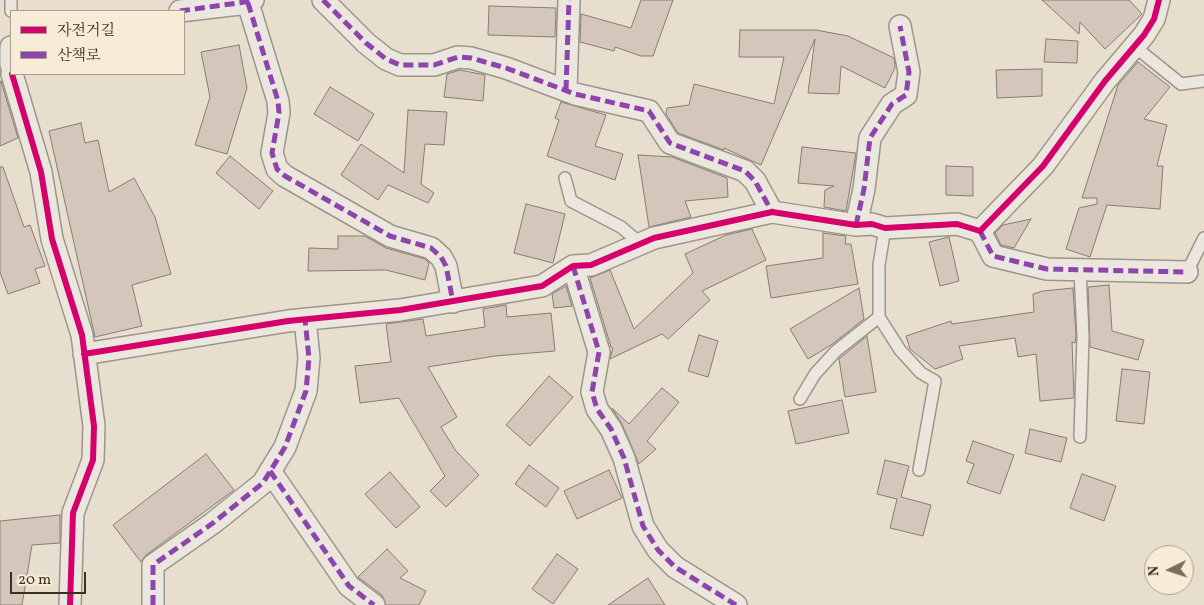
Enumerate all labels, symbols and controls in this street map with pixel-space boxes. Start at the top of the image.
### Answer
legend [10,10,185,75]
text: 자전거길 [57,21,115,42]
text: 산책로 [57,46,100,67]
north arrow [1144,545,1194,595]
scale bar [12,562,89,594]
text: N [1145,565,1164,577]
text: 20 m [18,570,51,591]

